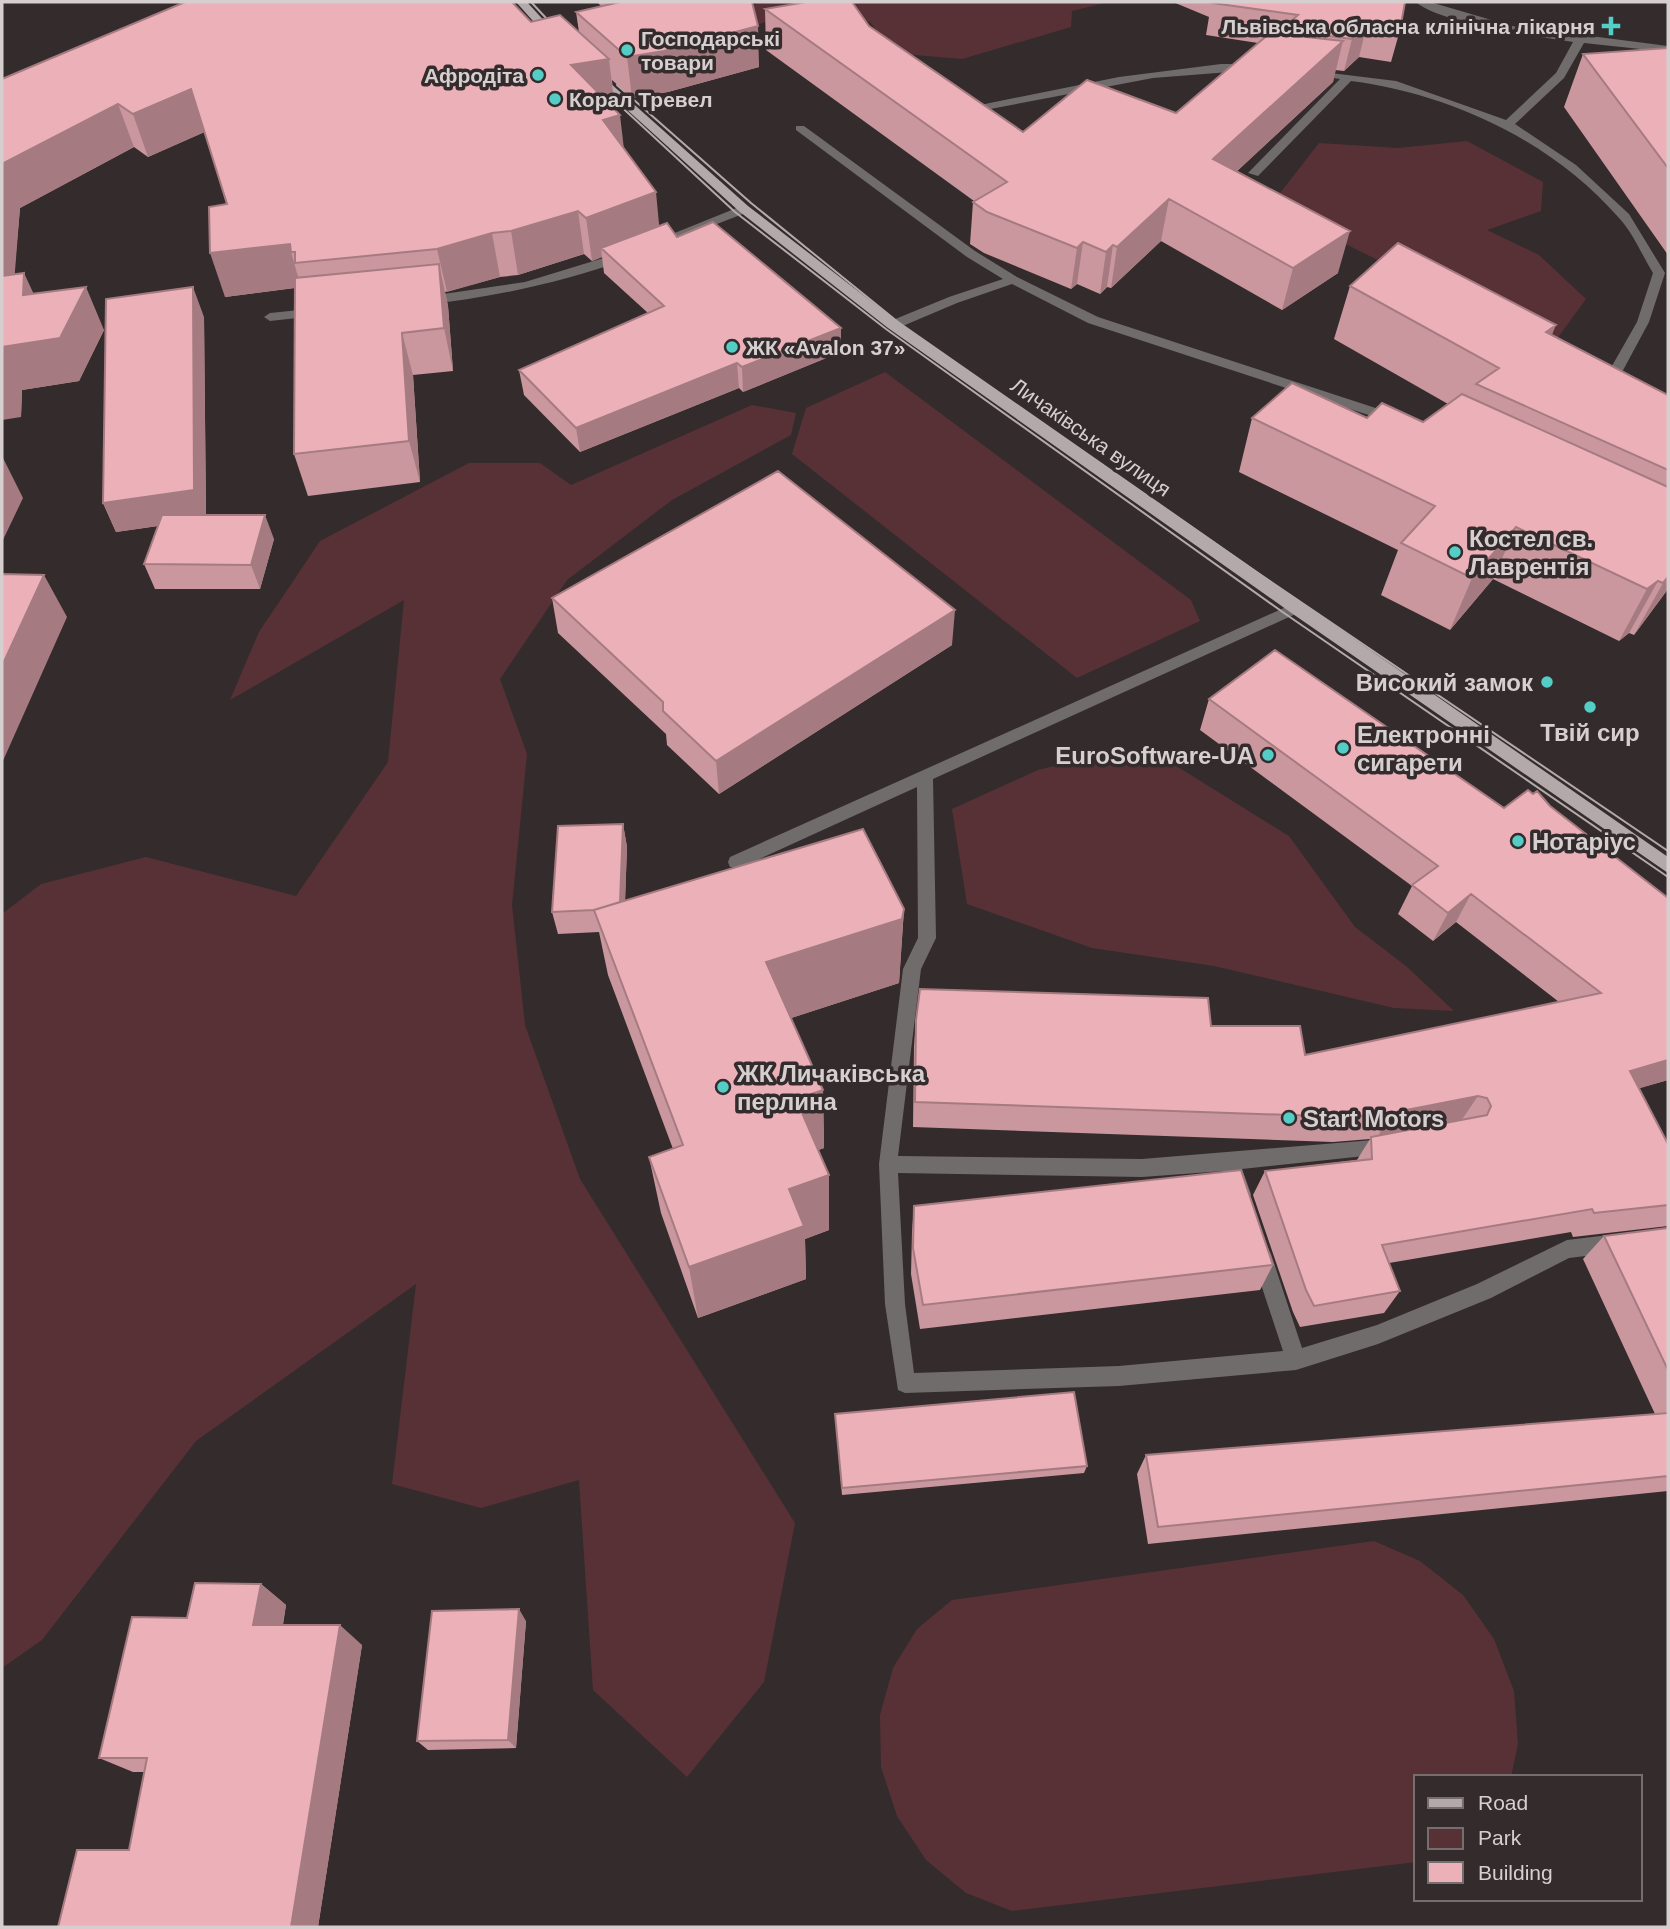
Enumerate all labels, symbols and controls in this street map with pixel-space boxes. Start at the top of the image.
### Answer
place label: Львівська обласна клінічна лікарня [1221,15,1595,38]
marker: Львівська обласна клінічна лікарня [1601,16,1621,36]
place label: Господарські товари [641,27,780,74]
marker: Господарські товари [619,42,635,58]
place label: Афродіта [424,64,524,87]
marker: Афродіта [530,67,546,83]
place label: Корал Тревел [569,88,713,111]
marker: Корал Тревел [547,91,563,107]
place label: ЖК «Avalon 37» [745,336,905,359]
marker: ЖК «Avalon 37» [724,339,740,355]
street label: Личаківська вулиця [1007,373,1175,501]
place label: Костел св. Лаврентія [1469,525,1593,580]
marker: Костел св. Лаврентія [1447,544,1463,560]
place label: Високий замок [1356,669,1534,696]
marker: Високий замок [1539,674,1555,690]
marker: Твій сир [1582,699,1598,715]
place label: Твій сир [1540,719,1640,746]
place label: Електронні сигарети [1357,721,1490,776]
marker: Електронні сигарети [1335,740,1351,756]
place label: EuroSoftware-UA [1055,742,1254,769]
marker: EuroSoftware-UA [1260,747,1276,763]
place label: Нотаріус [1532,828,1636,855]
marker: Нотаріус [1510,833,1526,849]
place label: ЖК Личаківська перлина [736,1060,926,1115]
marker: ЖК Личаківська перлина [715,1079,731,1095]
place label: Start Motors [1303,1105,1444,1132]
marker: Start Motors [1281,1110,1297,1126]
legend [1414,1775,1642,1901]
text: Road [1478,1791,1528,1814]
text: Park [1478,1826,1522,1849]
text: Building [1478,1861,1553,1884]

